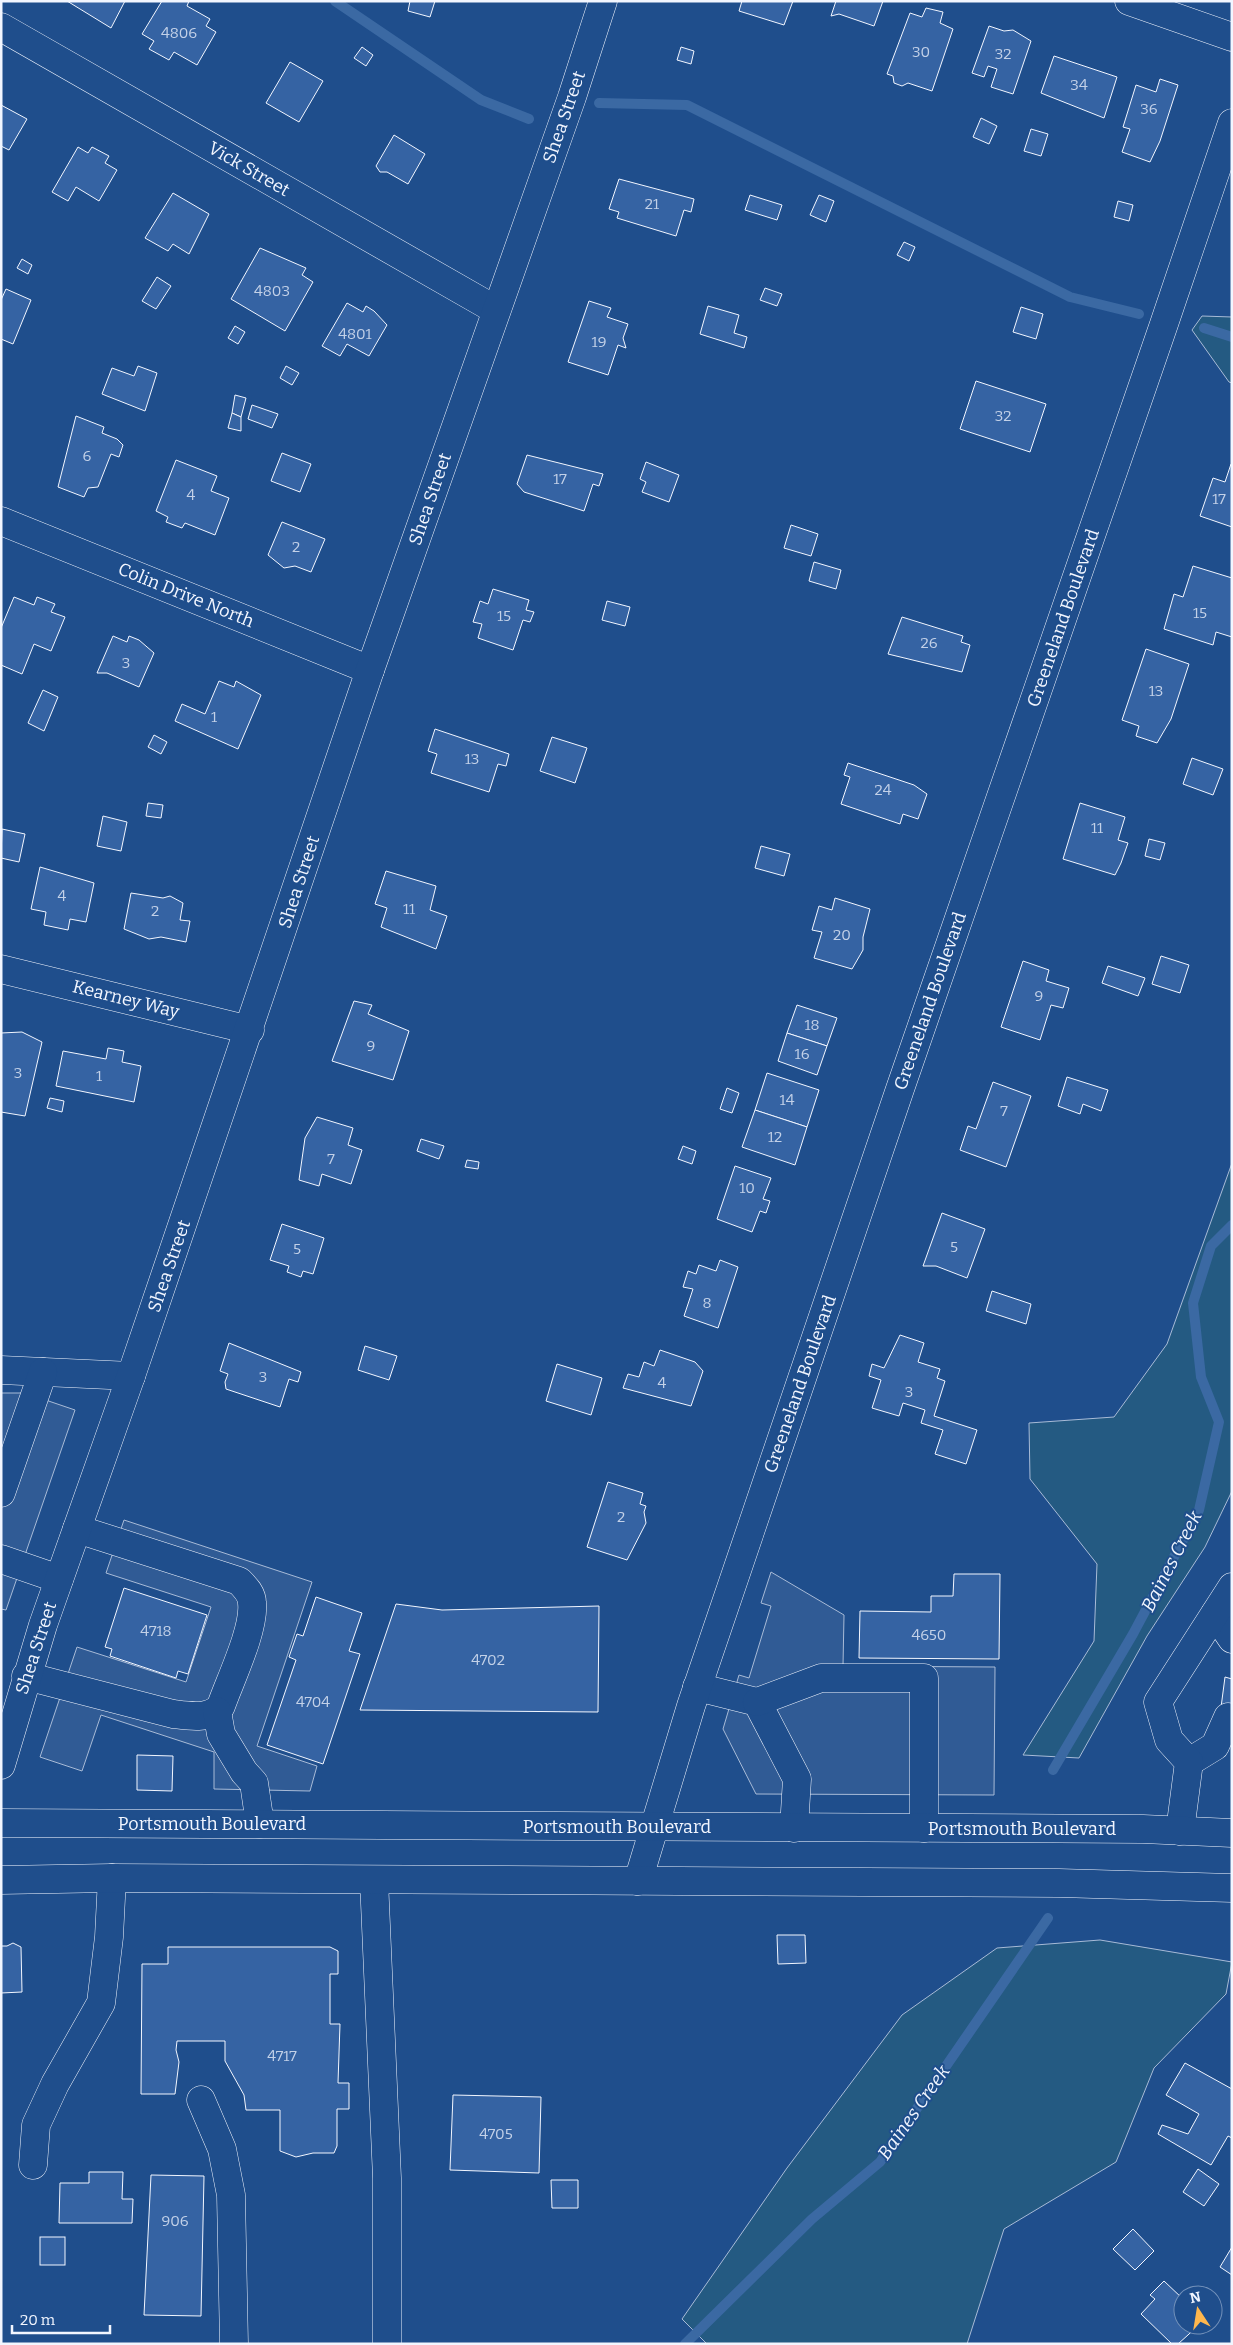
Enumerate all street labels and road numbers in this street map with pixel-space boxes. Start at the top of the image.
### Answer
street label: Shea Street [538,68,590,166]
street label: Vick Street [204,137,294,201]
street label: Shea Street [404,450,456,548]
street label: Greeneland Boulevard [1022,526,1104,710]
street label: Colin Drive North [115,558,257,632]
street label: Shea Street [274,832,324,931]
street label: Greeneland Boulevard [889,909,971,1093]
street label: Kearney Way [70,975,182,1023]
street label: Shea Street [143,1217,195,1315]
street label: Greeneland Boulevard [759,1292,841,1476]
street label: Shea Street [11,1598,61,1697]
street label: Portsmouth Boulevard [118,1813,306,1835]
street label: Portsmouth Boulevard [523,1816,711,1838]
street label: Portsmouth Boulevard [928,1818,1116,1840]

